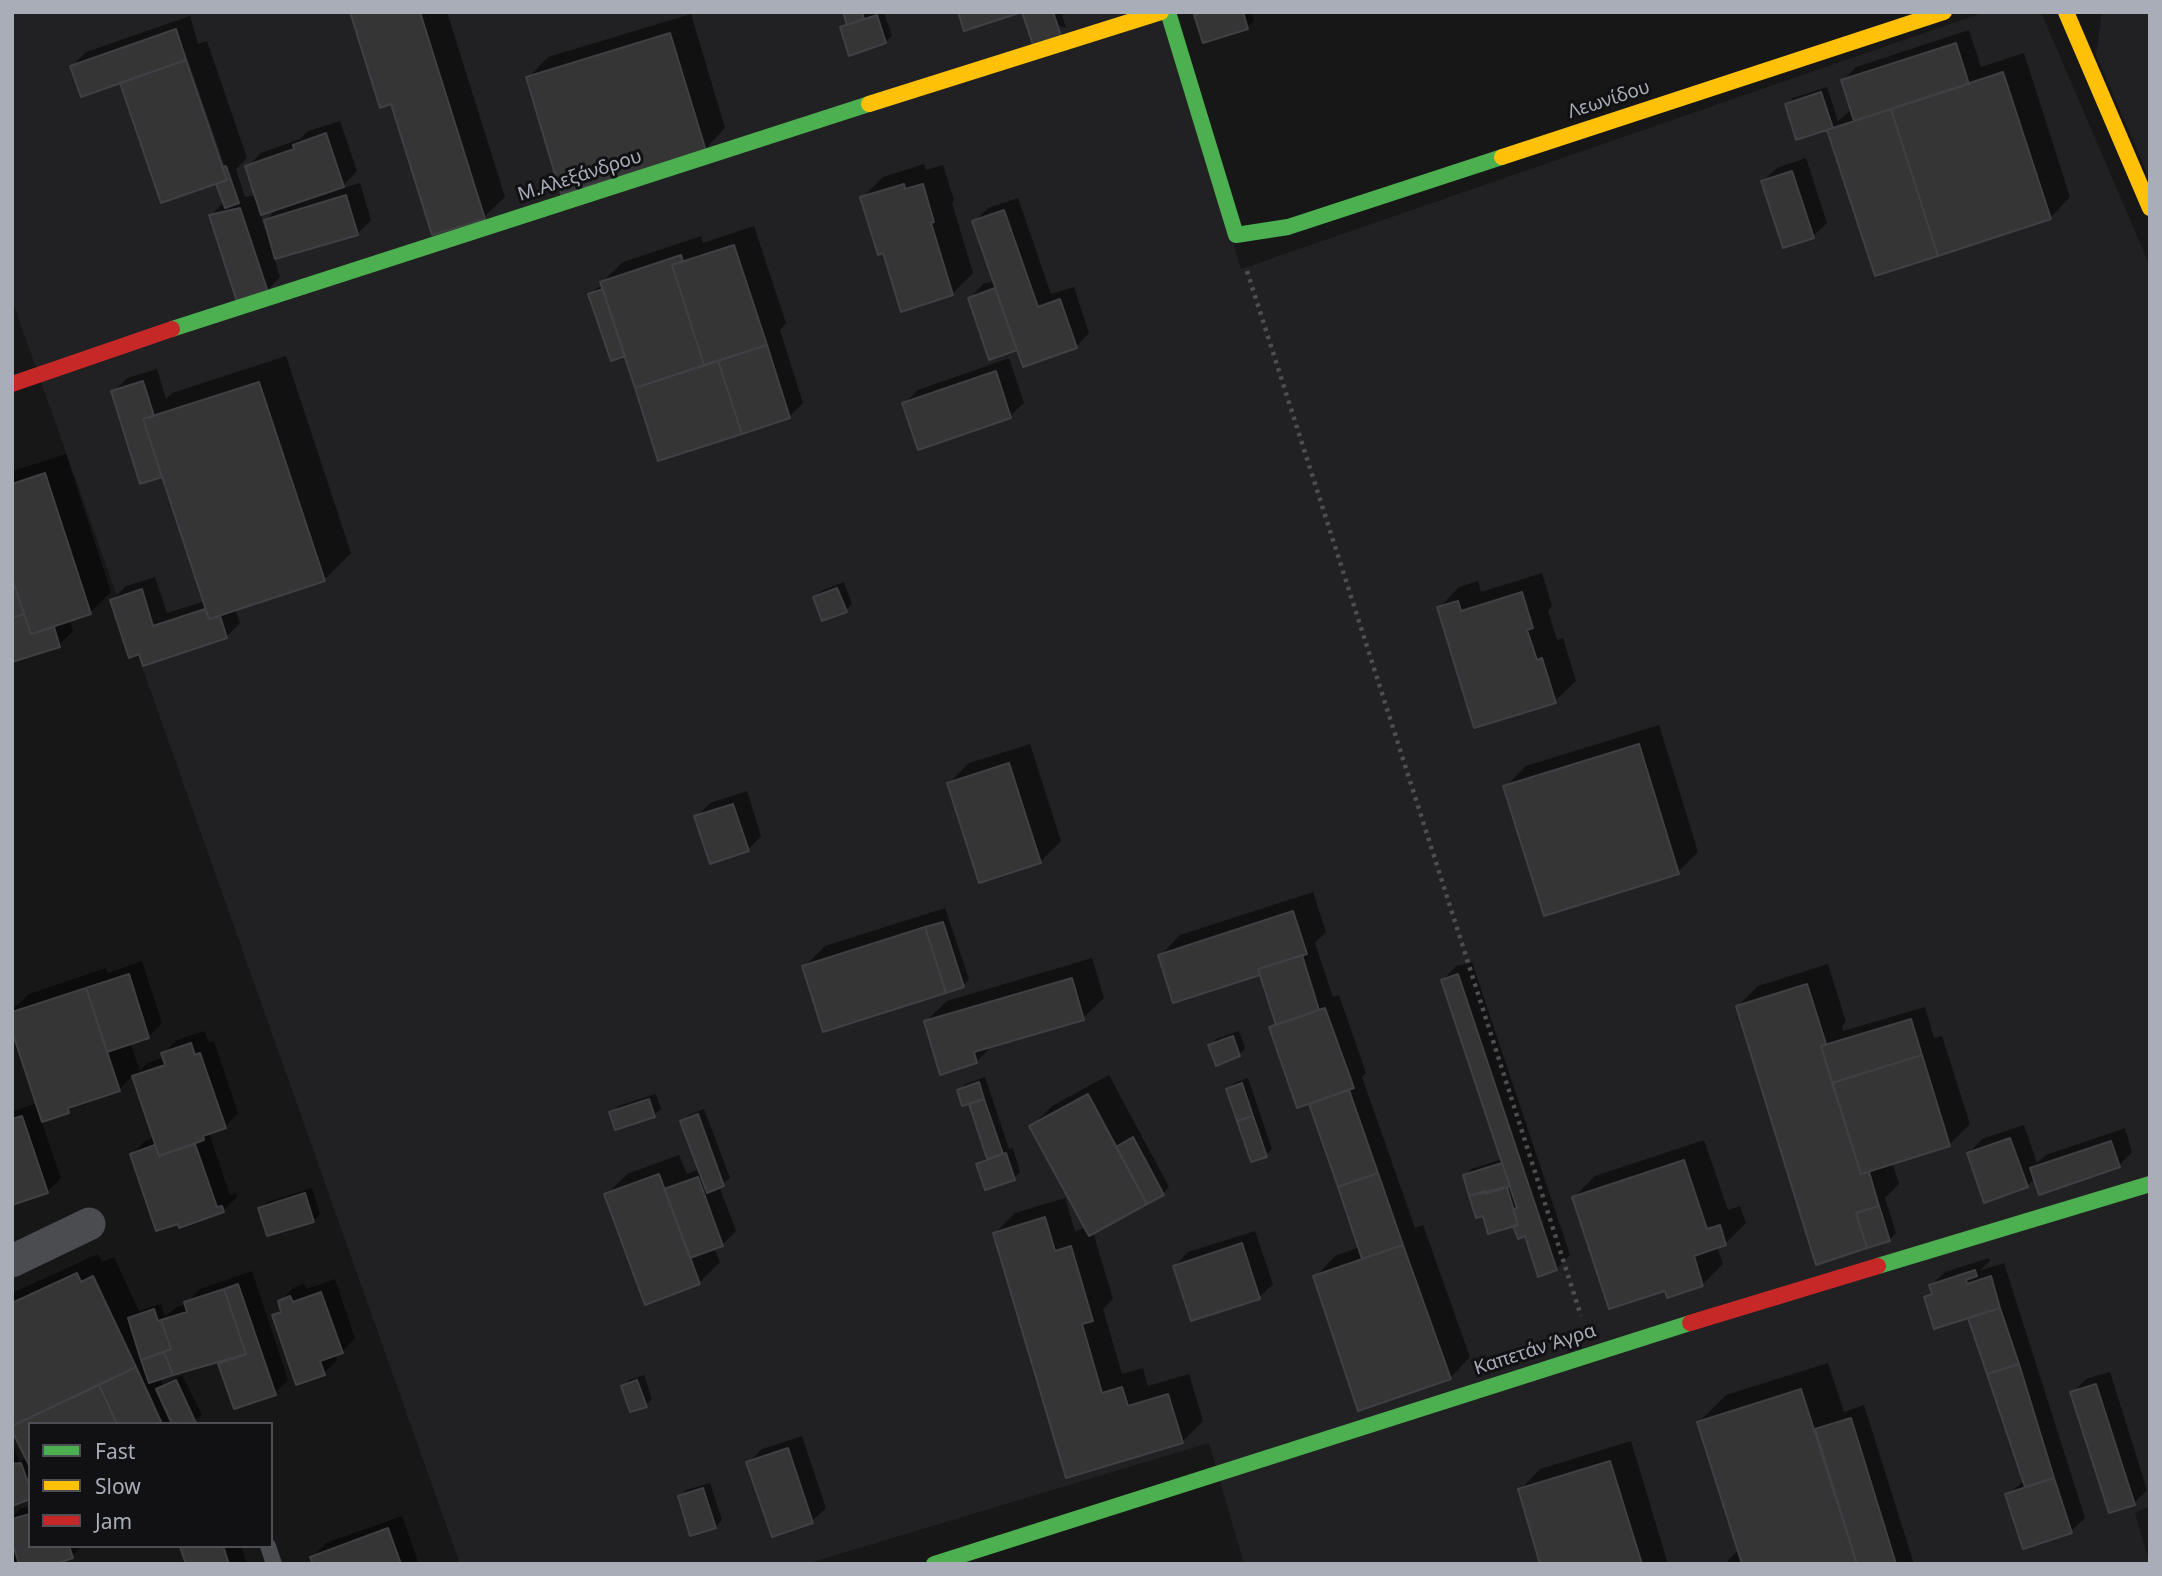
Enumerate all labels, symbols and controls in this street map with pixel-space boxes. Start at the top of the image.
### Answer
street label: Λεωνίδου [1565,76,1653,124]
street label: Μ.Αλεξάνδρου [515,145,645,207]
street label: Καπετάν Άγρα [1471,1320,1599,1380]
legend [28,1422,273,1548]
text: Fast [95,1437,135,1465]
text: Slow [95,1472,141,1500]
text: Jam [95,1507,132,1535]

